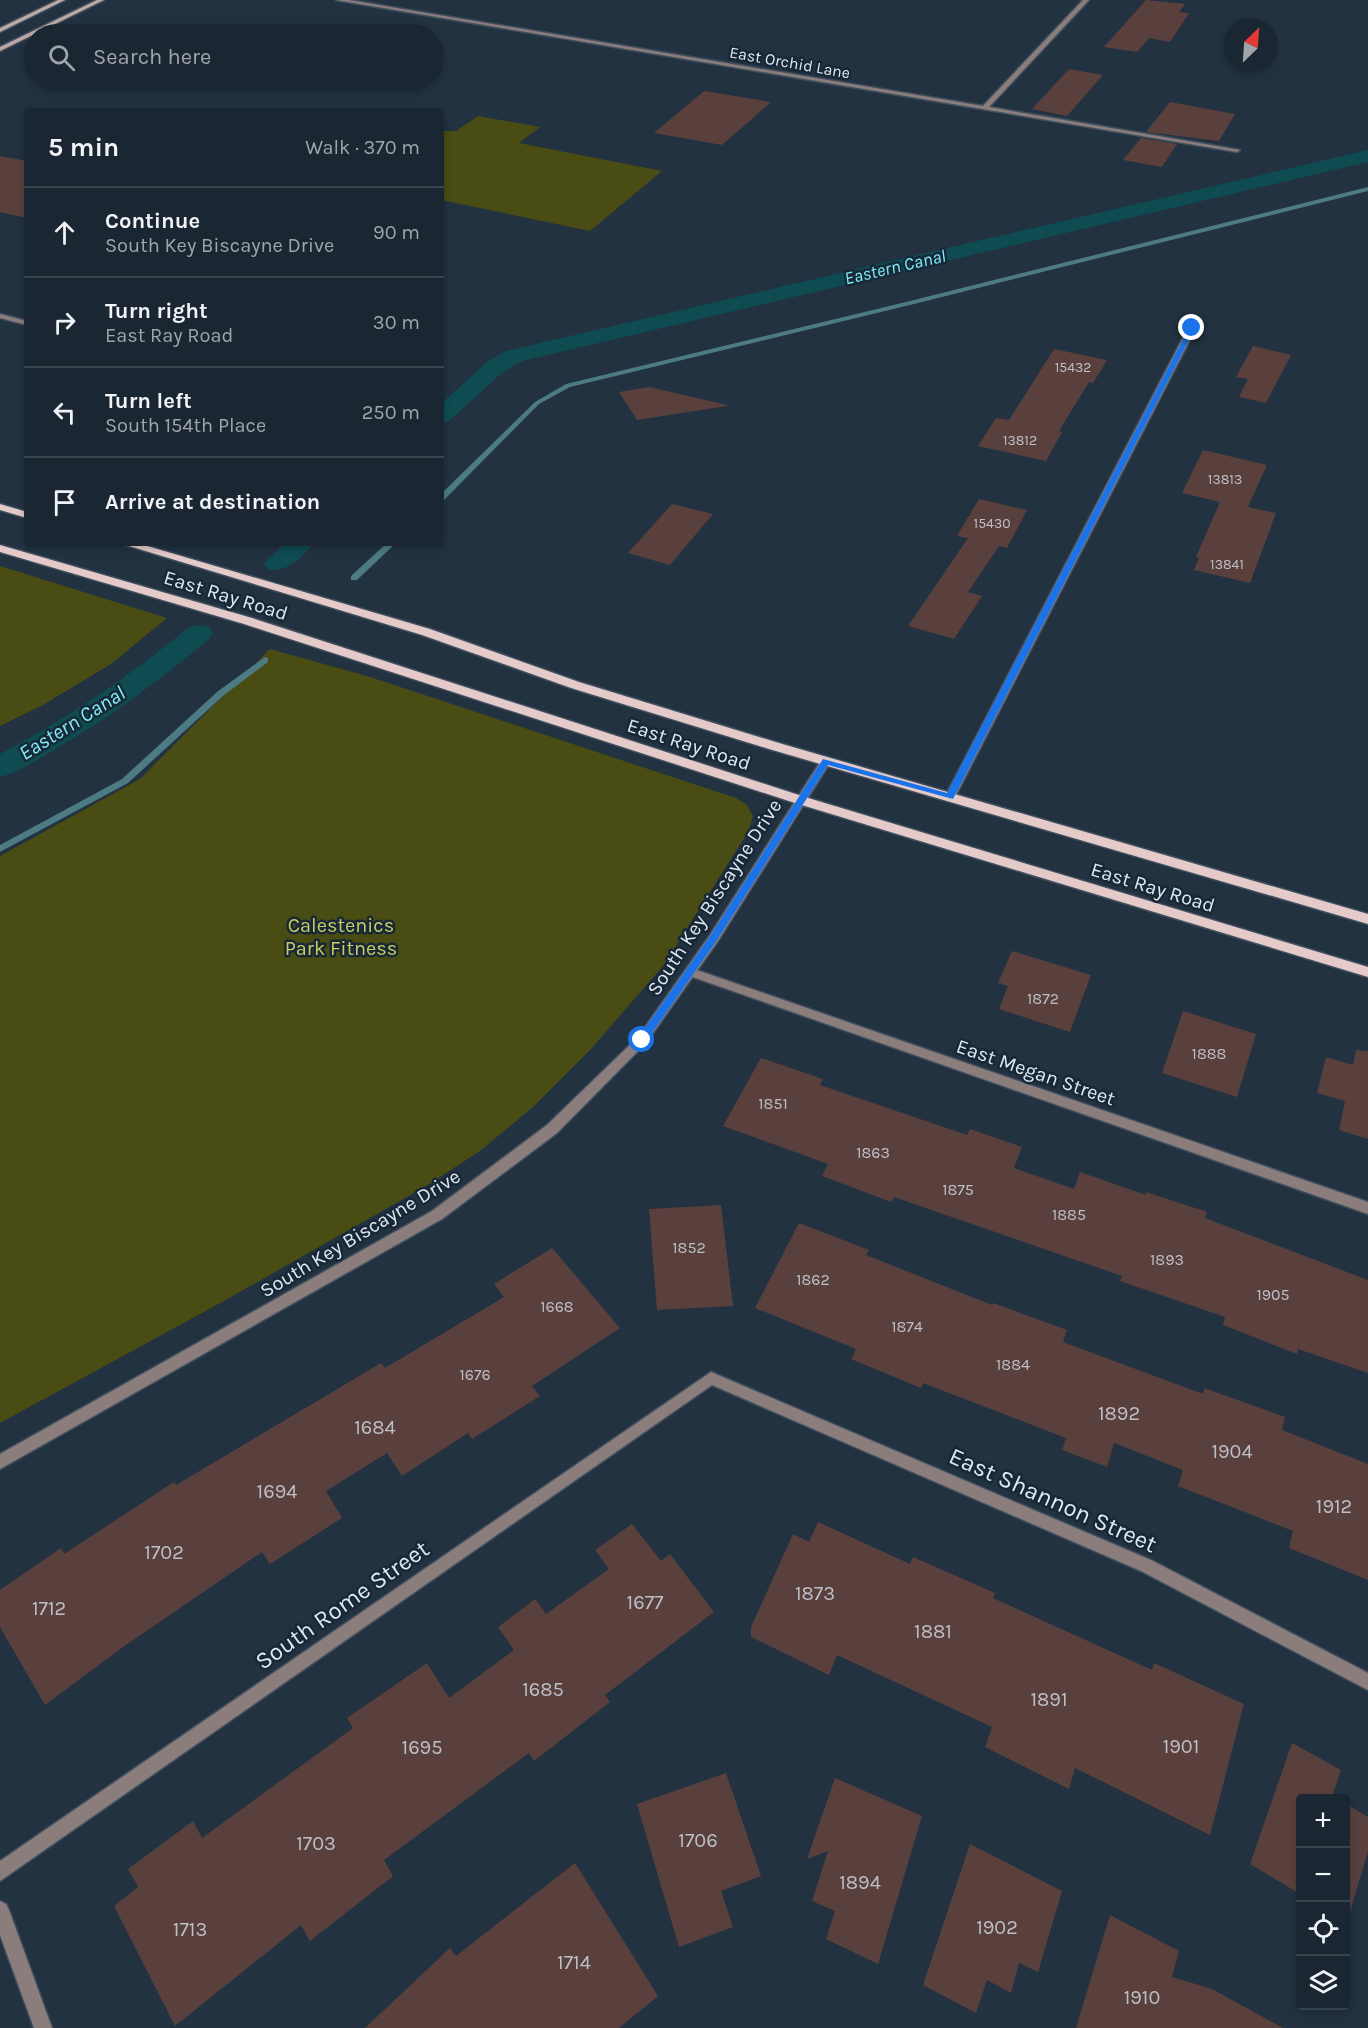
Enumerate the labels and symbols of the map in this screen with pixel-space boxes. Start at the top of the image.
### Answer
north arrow [1224,18,1278,72]
street label: East Orchid Lane [728,43,852,82]
water label: Eastern Canal [842,245,948,289]
route end [1178,314,1204,340]
house number: 15432 [1055,359,1091,376]
house number: 13812 [1003,432,1037,449]
house number: 13813 [1208,471,1242,488]
house number: 15430 [974,515,1010,532]
house number: 13841 [1210,556,1244,573]
street label: East Ray Road [161,566,291,625]
water label: Eastern Canal [15,681,129,765]
street label: East Ray Road [624,714,753,775]
street label: South Key Biscayne Drive [642,795,787,1000]
street label: East Ray Road [1088,858,1218,917]
park label: Calestenics Park Fitness [285,914,397,960]
house number: 1872 [1027,989,1059,1008]
route start [628,1026,654,1052]
street label: East Megan Street [953,1035,1119,1111]
house number: 1888 [1192,1044,1226,1063]
house number: 1851 [758,1094,788,1113]
house number: 1863 [856,1143,890,1162]
street label: South Key Biscayne Drive [256,1165,464,1302]
house number: 1875 [942,1180,974,1199]
house number: 1885 [1052,1205,1086,1224]
house number: 1852 [672,1238,706,1257]
house number: 1893 [1150,1250,1184,1269]
house number: 1862 [796,1270,830,1289]
house number: 1905 [1256,1285,1290,1304]
house number: 1668 [540,1297,574,1316]
house number: 1874 [891,1317,923,1336]
house number: 1884 [996,1355,1030,1374]
house number: 1676 [459,1365,491,1384]
house number: 1892 [1098,1402,1140,1425]
house number: 1684 [354,1416,396,1439]
house number: 1904 [1211,1440,1253,1463]
street label: East Shannon Street [945,1442,1161,1558]
house number: 1694 [257,1480,297,1503]
house number: 1912 [1316,1495,1352,1518]
street label: South Rome Street [250,1535,434,1675]
house number: 1702 [144,1541,184,1564]
house number: 1873 [795,1582,835,1605]
house number: 1677 [627,1591,664,1614]
house number: 1712 [32,1597,66,1620]
house number: 1881 [914,1620,952,1643]
house number: 1685 [522,1678,564,1701]
house number: 1891 [1030,1688,1068,1711]
house number: 1901 [1163,1735,1199,1758]
house number: 1695 [402,1736,442,1759]
house number: 1706 [678,1829,718,1852]
house number: 1703 [296,1832,336,1855]
house number: 1894 [839,1871,881,1894]
house number: 1902 [976,1916,1018,1939]
house number: 1713 [173,1918,207,1941]
house number: 1714 [557,1951,591,1974]
house number: 1910 [1124,1986,1160,2009]

